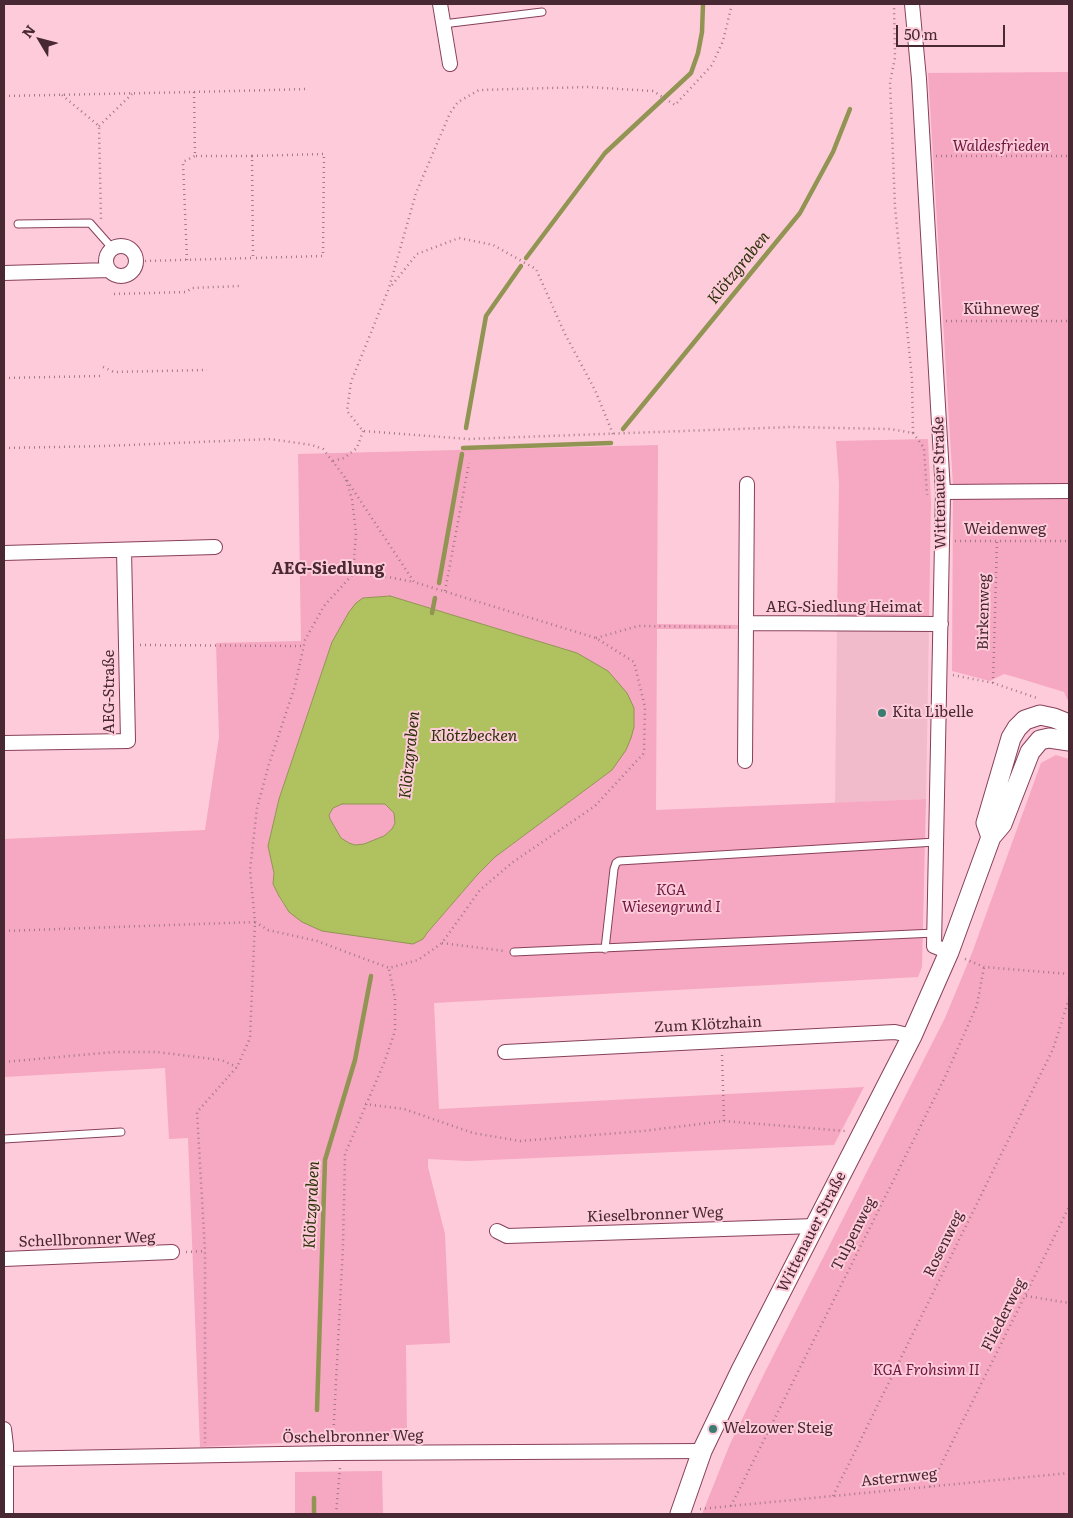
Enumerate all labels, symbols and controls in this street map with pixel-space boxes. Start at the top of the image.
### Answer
north arrow [15,15,65,65]
scale bar [898,15,1007,47]
text: N [16,20,40,42]
text: 50 m [904,22,938,45]
park label: Waldesfrieden [952,138,1050,156]
water label: Klötzgraben [704,228,774,308]
street label: Kühneweg [963,301,1039,319]
street label: Wittenauer Straße [930,416,950,550]
street label: Weidenweg [964,521,1046,539]
district label: AEG-Siedlung [272,559,384,579]
street label: Birkenweg [974,574,994,650]
street label: AEG-Siedlung Heimat [766,599,922,617]
street label: AEG-Straße [101,650,119,734]
place label: Kita Libelle [892,704,973,722]
marker: Kita Libelle [876,707,888,719]
water label: Klötzgraben [396,710,424,800]
water label: Klötzbecken [431,726,517,746]
park label: KGA Wiesengrund I [622,882,720,917]
street label: Zum Klötzhain [654,1013,762,1037]
water label: Klötzgraben [300,1161,324,1249]
street label: Wittenauer Straße [774,1169,850,1295]
street label: Tulpenweg [828,1194,880,1274]
street label: Kieselbronner Weg [587,1204,723,1226]
street label: Rosenweg [920,1208,968,1280]
street label: Schellbronner Weg [18,1229,156,1251]
street label: Fliederweg [978,1276,1030,1354]
park label: KGA Frohsinn II [873,1362,979,1380]
place label: Welzower Steig [723,1420,833,1438]
marker: Welzower Steig [707,1423,719,1435]
street label: Öschelbronner Weg [282,1427,424,1447]
street label: Asternweg [860,1465,938,1491]

